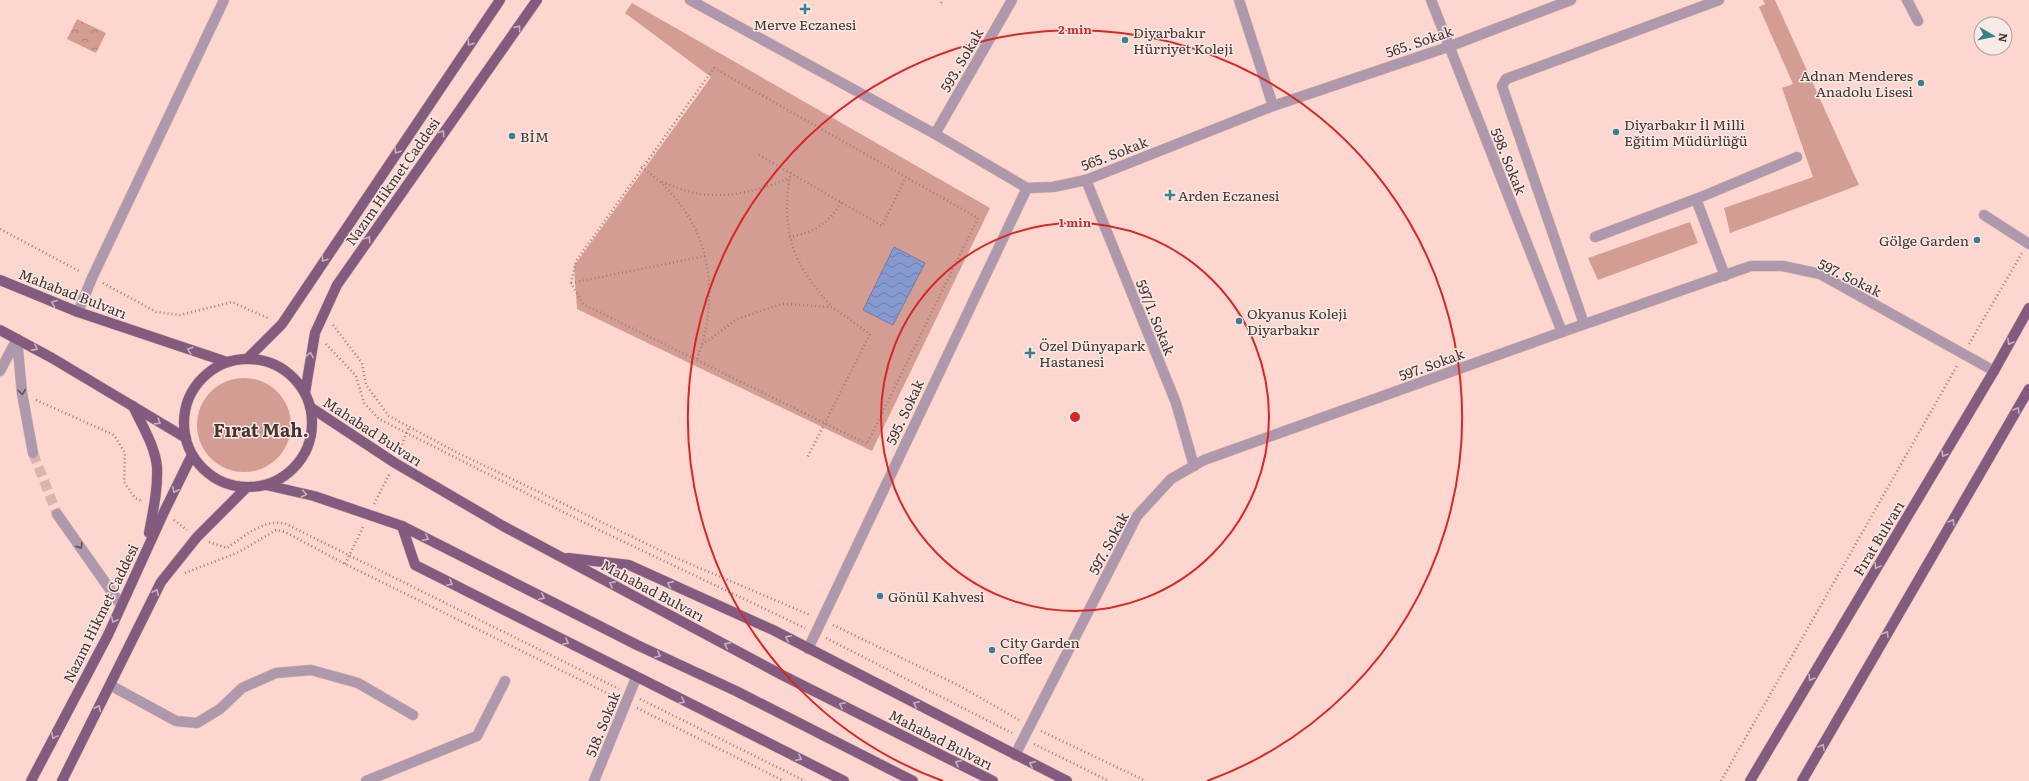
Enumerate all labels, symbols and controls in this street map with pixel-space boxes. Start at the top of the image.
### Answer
marker: Merve Eczanesi [800,4,810,14]
place label: Merve Eczanesi [754,14,857,34]
north arrow [1973,16,2013,56]
text: 2 min [1058,20,1092,38]
street label: 565. Sokak [1383,20,1456,62]
place label: Diyarbakır Hürriyet Koleji [1133,22,1233,58]
street label: 593. Sokak [935,24,988,96]
one-way arrow [514,25,521,32]
text: N [1995,32,2012,44]
marker: Diyarbakır Hürriyet Koleji [1120,35,1130,45]
one-way arrow [468,39,475,46]
place label: Adnan Menderes Anadolu Lisesi [1800,65,1913,101]
marker: Adnan Menderes Anadolu Lisesi [1916,78,1926,88]
street label: Nazım Hikmet Caddesi [340,113,444,249]
place label: Diyarbakır İl Milli Eğitim Müdürlüğü [1624,114,1748,150]
street label: 598. Sokak [1487,125,1532,198]
place label: BİM [520,126,549,146]
marker: Diyarbakır İl Milli Eğitim Müdürlüğü [1611,127,1621,137]
one-way arrow [437,130,445,137]
marker: BİM [507,131,517,141]
street label: 565. Sokak [1078,131,1151,175]
one-way arrow [394,147,402,154]
place label: Arden Eczanesi [1178,185,1280,205]
marker: Arden Eczanesi [1165,190,1175,200]
text: 1 min [1059,213,1092,231]
place label: Gölge Garden [1879,230,1969,250]
marker: Gölge Garden [1972,235,1982,245]
one-way arrow [363,237,370,244]
street label: 597. Sokak [1815,253,1886,301]
one-way arrow [321,255,329,262]
street label: Mahabad Bulvarı [16,263,130,323]
street label: 597/1. Sokak [1132,276,1180,358]
one-way arrow [50,299,57,307]
place label: Okyanus Koleji Diyarbakır [1247,303,1348,339]
marker: Okyanus Koleji Diyarbakır [1234,316,1244,326]
place label: Özel Dünyapark Hastanesi [1039,335,1146,371]
one-way arrow [2007,338,2015,346]
street label: 597. Sokak [1395,343,1467,385]
one-way arrow [30,344,38,351]
one-way arrow [187,346,194,355]
marker: Özel Dünyapark Hastanesi [1024,347,1036,359]
one-way arrow [306,352,314,358]
street label: 595. Sokak [880,376,928,448]
one-way arrow [17,389,26,395]
street label: Mahabad Bulvarı [320,392,427,471]
one-way arrow [2012,406,2019,414]
centre of rings [1068,410,1082,424]
district label: Fırat Mah. [213,416,309,443]
one-way arrow [154,417,161,424]
one-way arrow [1941,450,1949,457]
one-way arrow [172,485,179,493]
one-way arrow [301,489,307,497]
street label: Fırat Bulvarı [1848,496,1908,579]
street label: 597. Sokak [1083,508,1133,578]
one-way arrow [1947,519,1954,526]
one-way arrow [422,533,429,541]
street label: Nazım Hikmet Caddesi [58,540,143,686]
one-way arrow [75,541,82,548]
street label: Mahabad Bulvarı [598,554,708,626]
one-way arrow [1874,562,1882,569]
one-way arrow [446,578,454,586]
one-way arrow [667,580,674,588]
one-way arrow [609,582,616,589]
place label: Gönül Kahvesi [888,586,985,606]
one-way arrow [151,589,159,596]
marker: Gönül Kahvesi [875,591,885,601]
one-way arrow [538,592,545,600]
one-way arrow [111,616,119,624]
one-way arrow [1882,631,1889,638]
place label: City Garden Coffee [1000,632,1080,668]
one-way arrow [785,635,792,643]
one-way arrow [562,637,569,645]
one-way arrow [724,643,731,650]
marker: City Garden Coffee [987,645,997,655]
one-way arrow [654,650,661,658]
one-way arrow [1809,674,1816,681]
street label: 518. Sokak [580,688,624,760]
one-way arrow [678,696,685,703]
one-way arrow [913,701,920,709]
one-way arrow [839,702,847,710]
street label: Mahabad Bulvarı [886,704,997,774]
one-way arrow [93,705,101,713]
one-way arrow [52,732,59,739]
one-way arrow [1817,744,1824,751]
one-way arrow [794,754,802,761]
one-way arrow [955,761,963,768]
one-way arrow [1028,761,1036,768]

